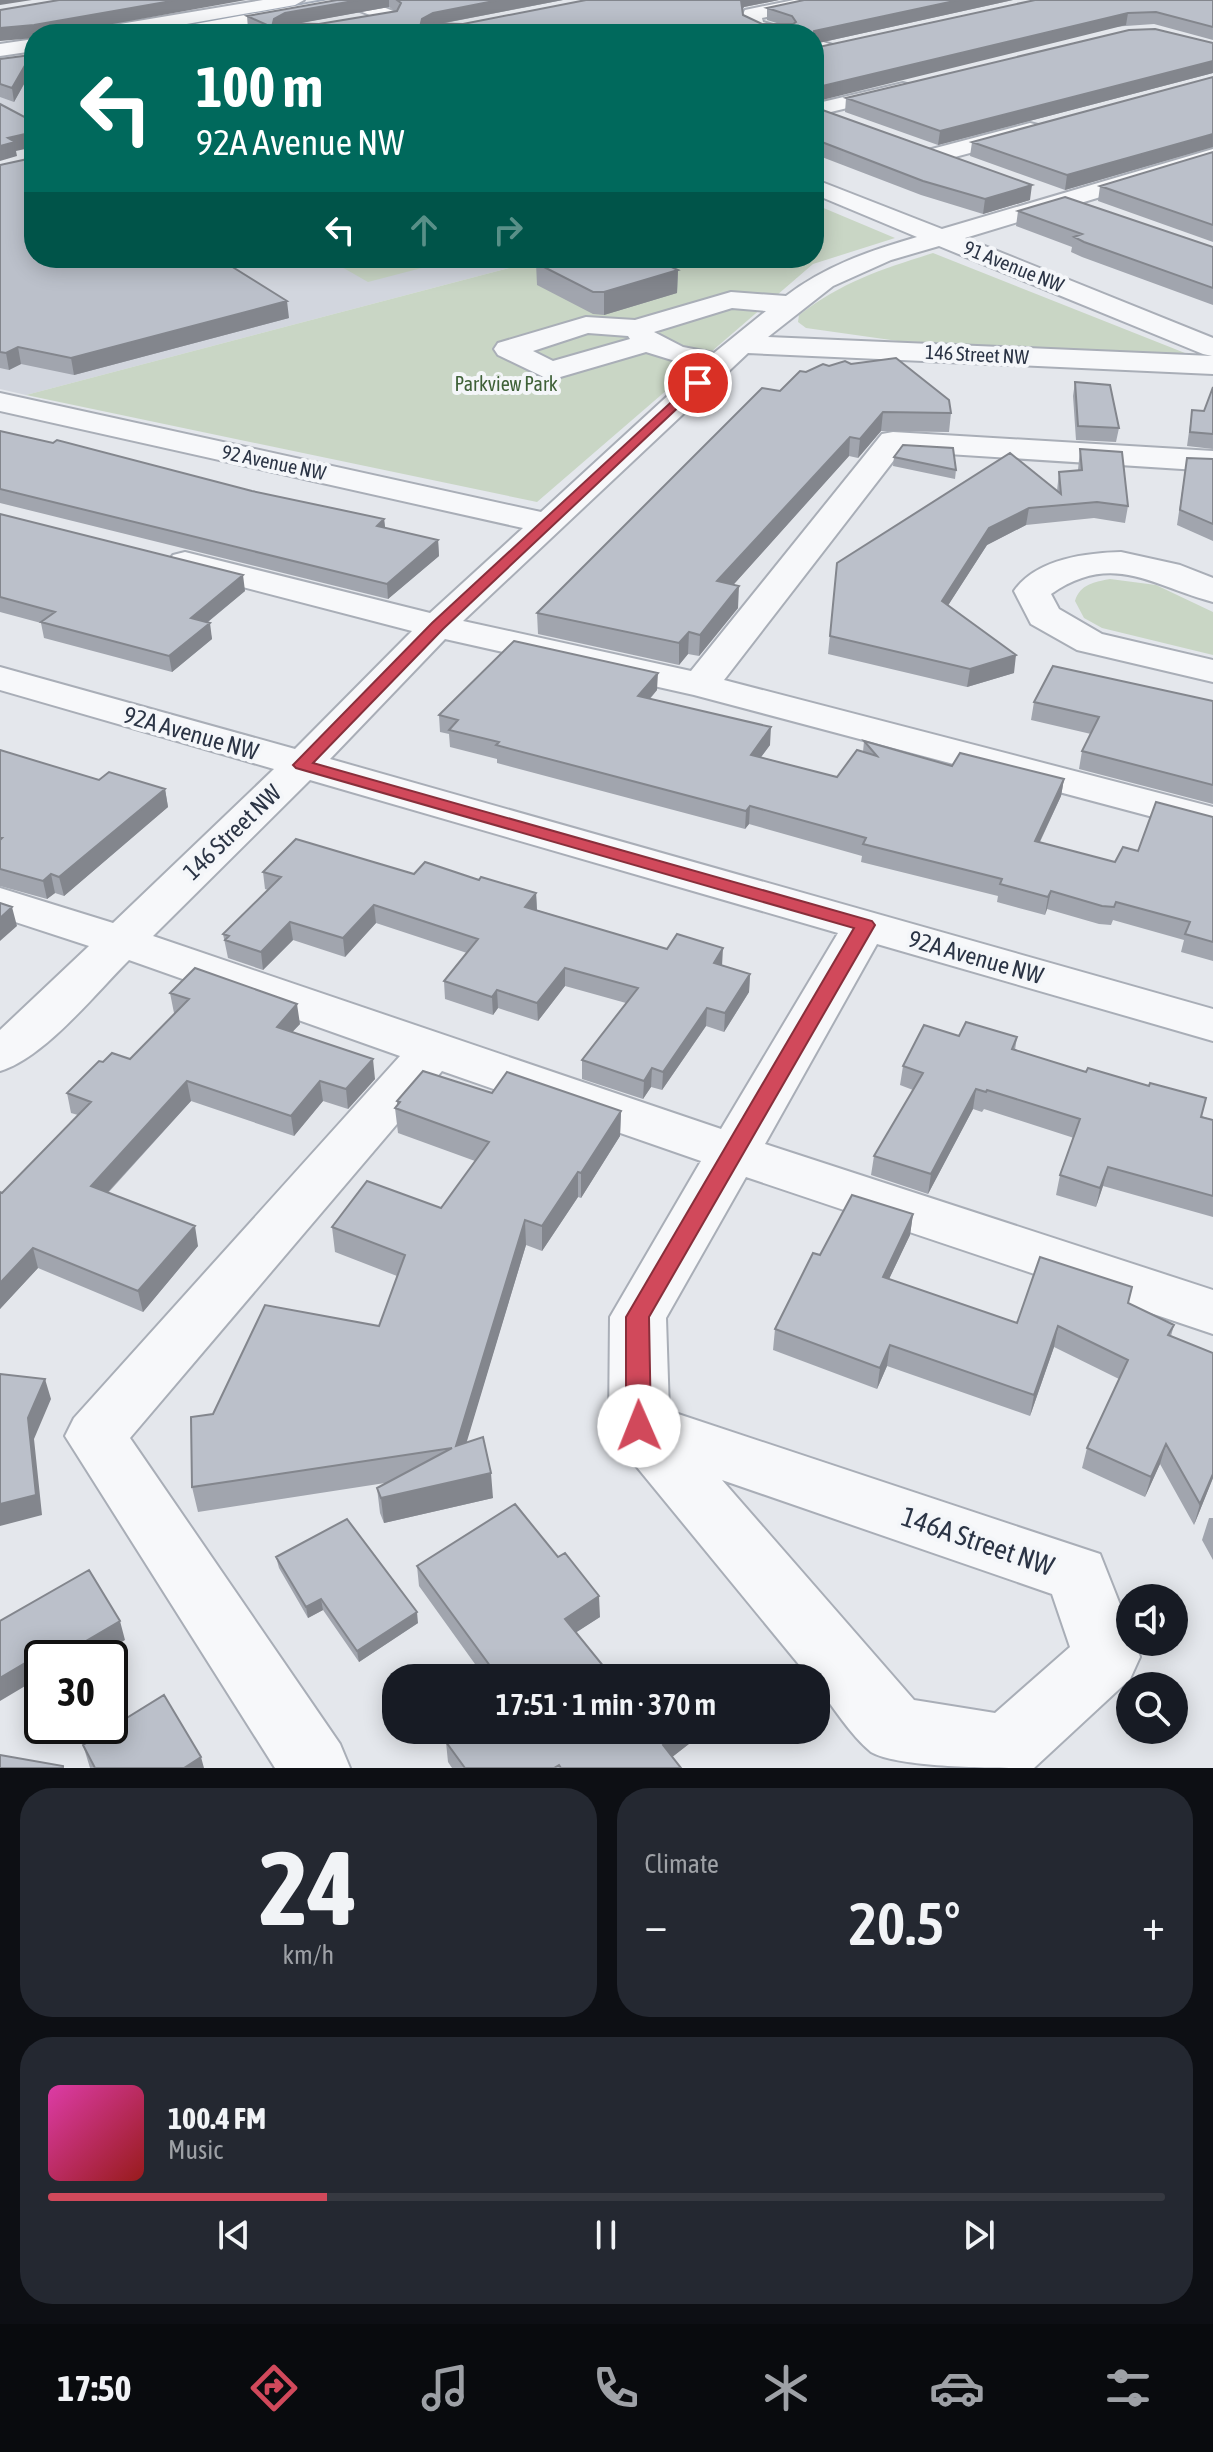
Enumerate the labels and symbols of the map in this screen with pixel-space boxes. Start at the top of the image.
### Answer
street label: 91 Avenue NW [961,235,1068,297]
street label: 146 Street NW [925,340,1030,368]
pin [664,349,732,417]
park label: Parkview Park [454,372,558,395]
street label: 92 Avenue NW [220,440,329,484]
street label: 92A Avenue NW [121,701,262,765]
street label: 146 Street NW [178,779,287,885]
street label: 92A Avenue NW [906,925,1047,989]
position arrow [597,1384,681,1468]
street label: 146A Street NW [898,1500,1059,1582]
speed limit sign: 30 [24,1640,128,1744]

